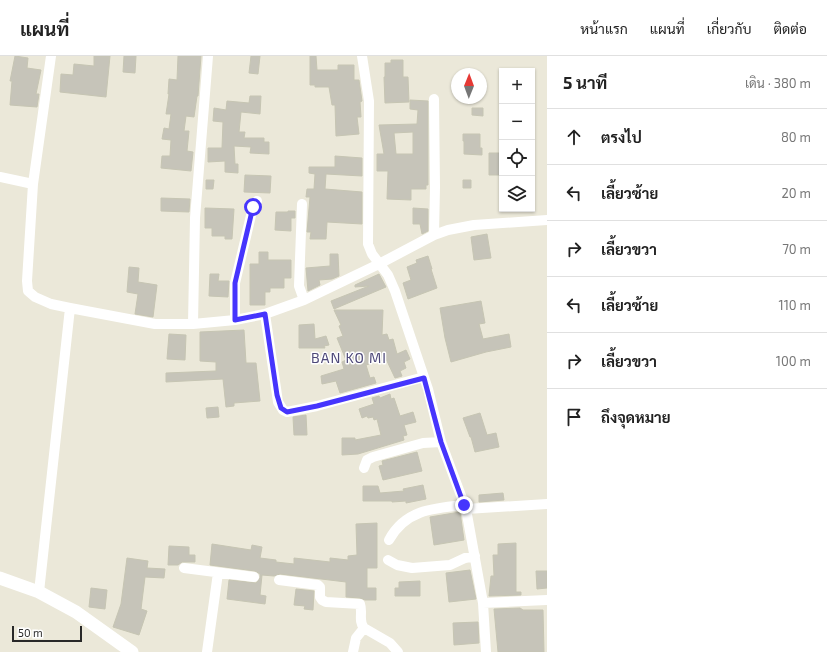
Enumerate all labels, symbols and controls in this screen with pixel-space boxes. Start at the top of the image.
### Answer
text: แผนที่ [20,17,69,40]
text: หน้าแรก [580,20,628,37]
text: แผนที่ [650,20,685,37]
text: เกี่ยวกับ [707,20,751,37]
text: ติดต่อ [773,20,807,37]
north arrow [451,68,487,104]
map controls [499,68,535,212]
button: + [499,68,535,104]
text: 5 นาที [563,72,607,92]
text: เดิน · 380 m [745,75,811,91]
button: − [499,104,535,140]
icon: ahead [563,126,585,148]
text: ตรงไป [601,128,642,146]
text: 80 m [781,129,811,145]
button: locate [499,140,535,176]
button: layers [499,176,535,212]
icon: left [563,182,585,204]
text: เลี้ยวซ้าย [601,184,658,202]
text: 20 m [782,185,811,201]
route start [244,198,262,216]
icon: right [563,238,585,260]
text: เลี้ยวขวา [601,240,657,258]
text: 70 m [782,241,811,257]
icon: left [563,294,585,316]
text: เลี้ยวซ้าย [601,296,658,314]
text: 110 m [779,297,811,313]
district label: BAN KO MI [311,349,387,366]
icon: right [563,350,585,372]
text: เลี้ยวขวา [601,352,657,370]
text: 100 m [776,353,811,369]
icon: arrive [563,406,585,428]
text: ถึงจุดหมาย [601,408,671,426]
route end [455,496,473,514]
scale bar [12,624,82,643]
text: 50 m [18,626,43,639]

